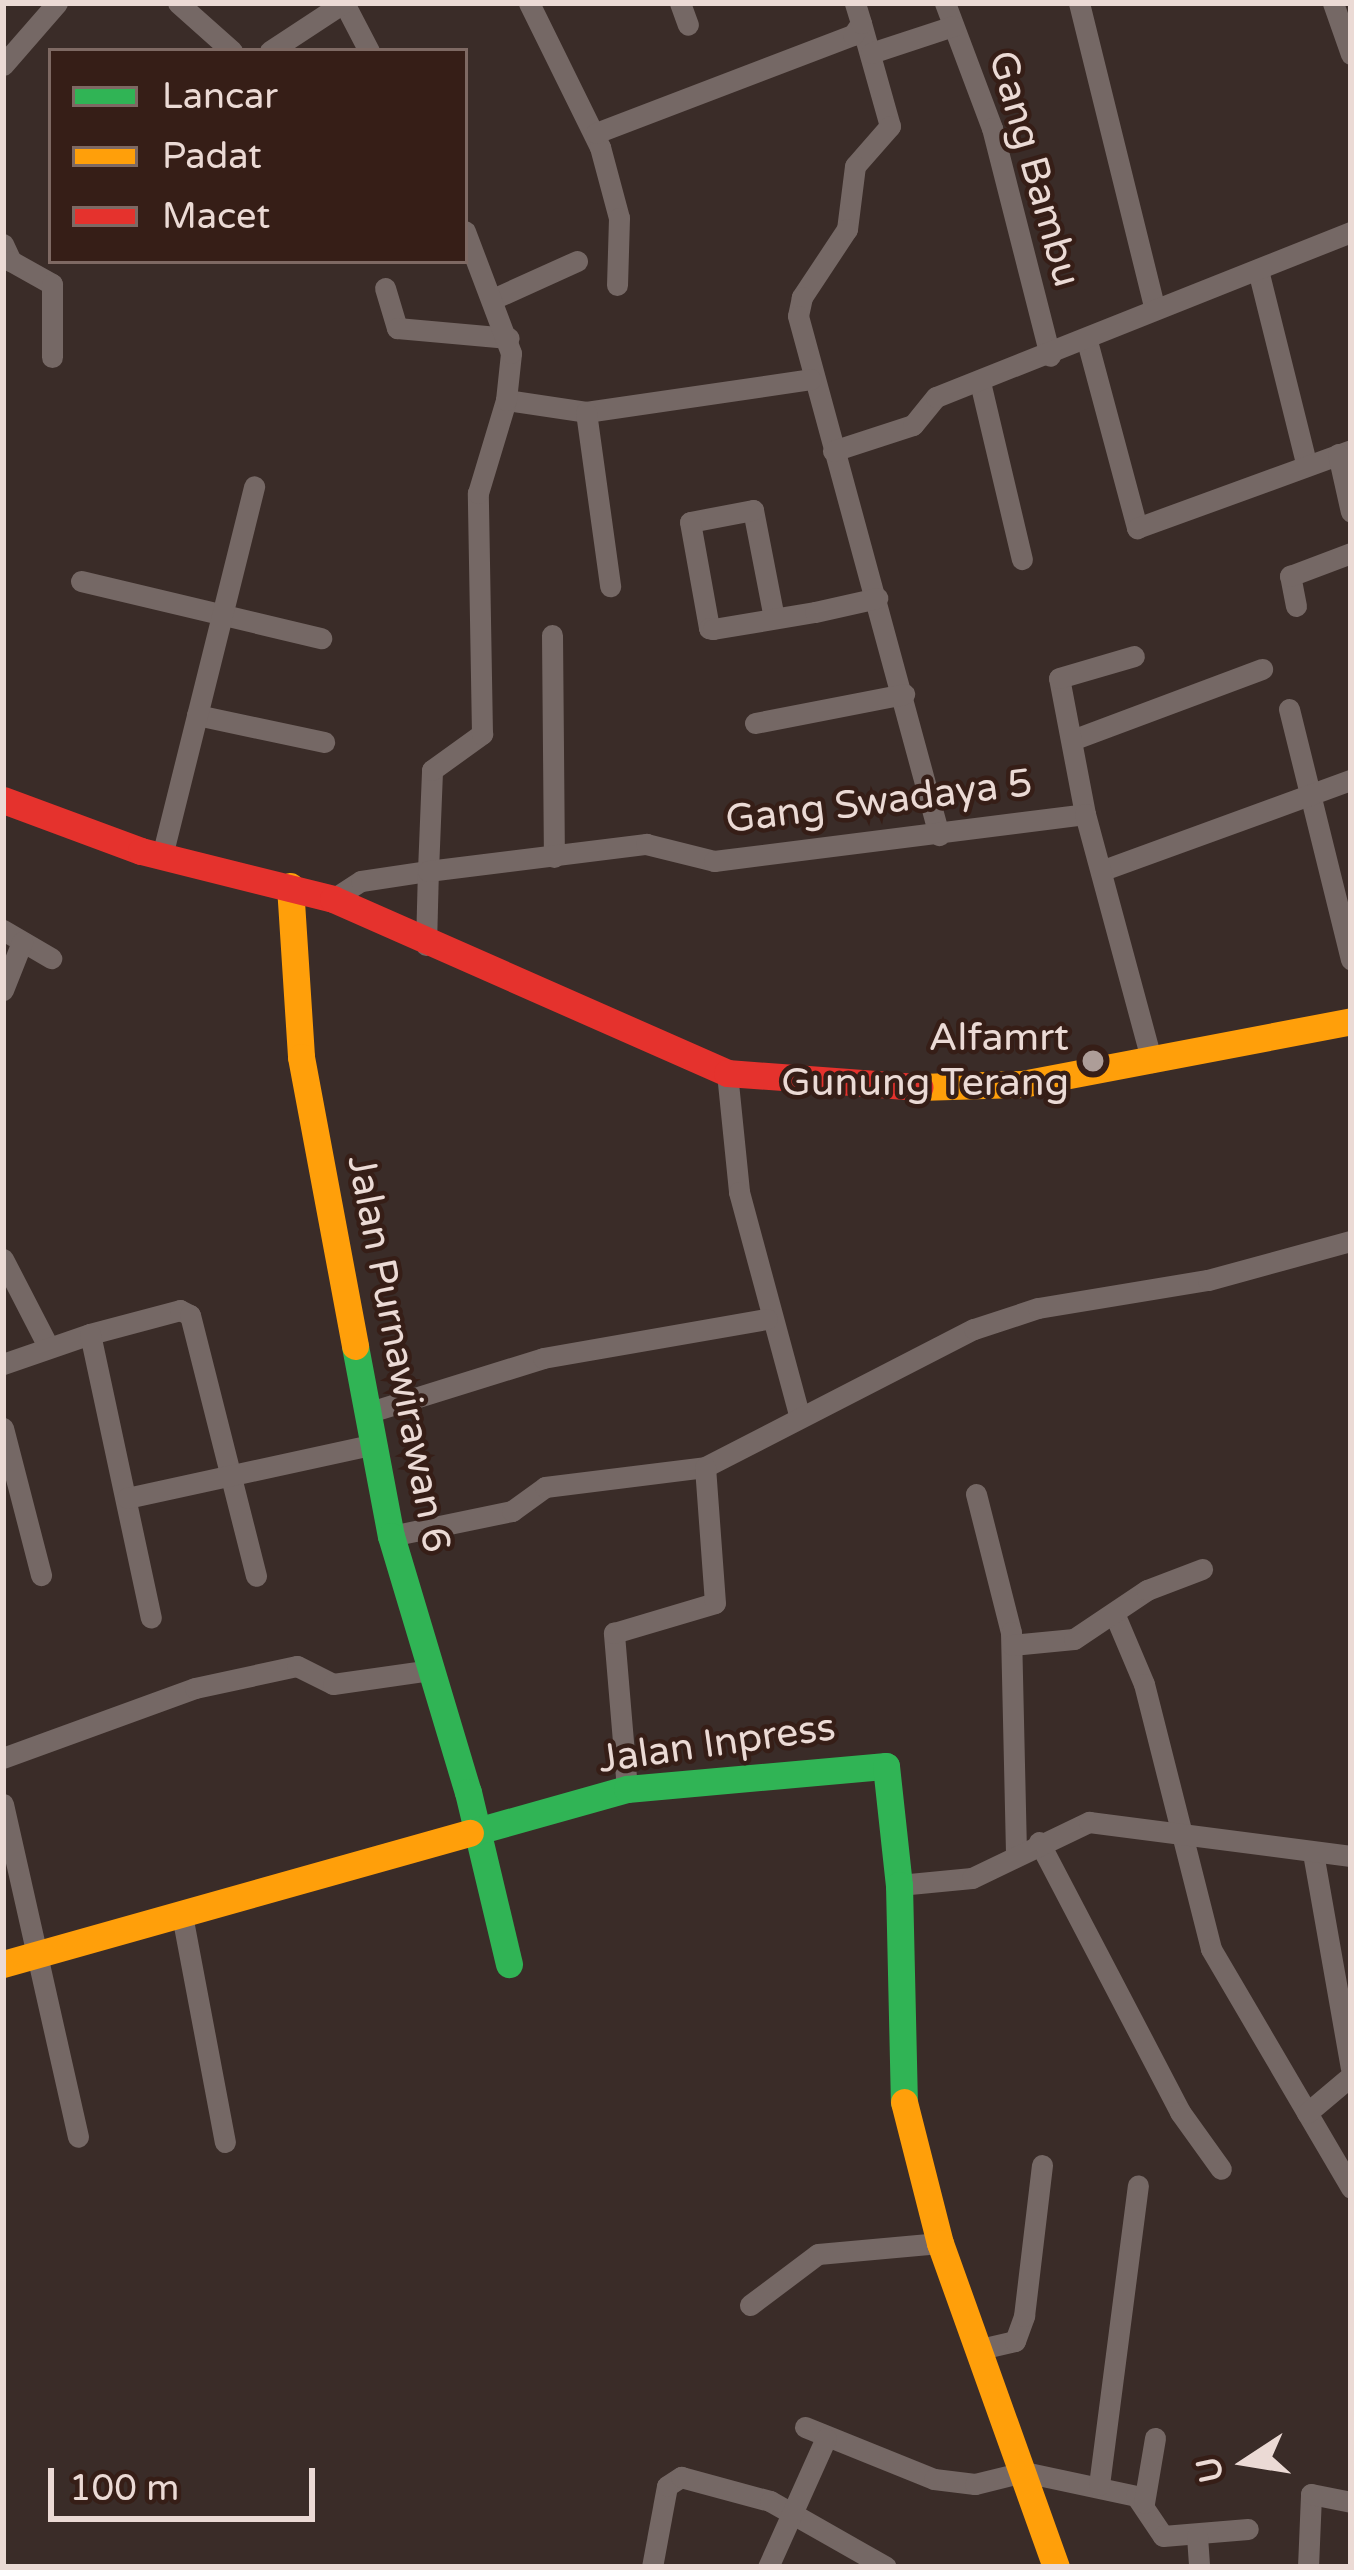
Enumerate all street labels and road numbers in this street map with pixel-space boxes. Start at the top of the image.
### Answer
street label: Gang Bambu [978,46,1090,292]
street label: Gang Swadaya 5 [723,760,1035,844]
street label: Jalan Purnawirawan 6 [337,1151,459,1557]
street label: Jalan Inpress [596,1704,838,1784]

